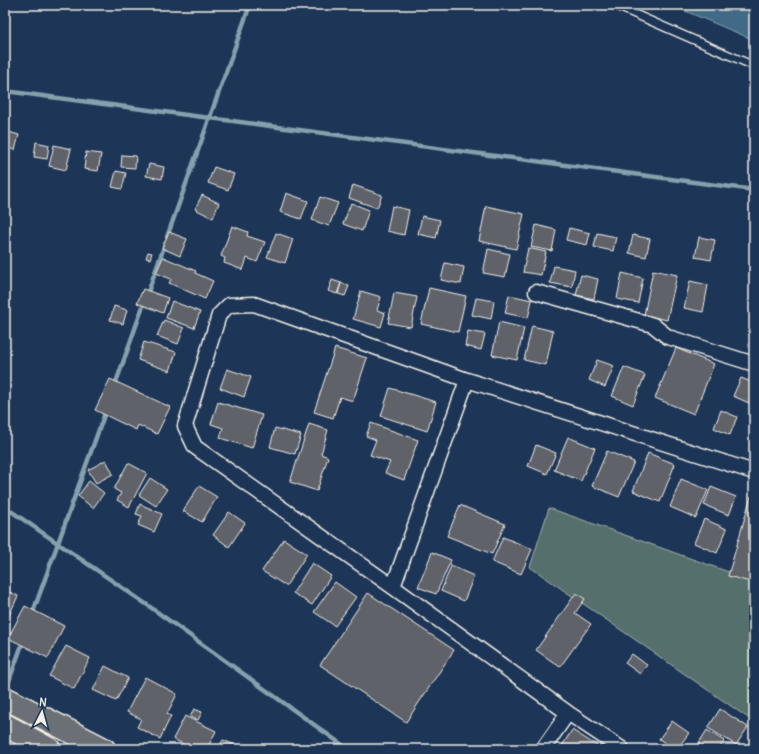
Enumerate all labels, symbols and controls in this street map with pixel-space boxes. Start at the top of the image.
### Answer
north arrow [22,692,62,732]
text: N [39,695,48,709]

